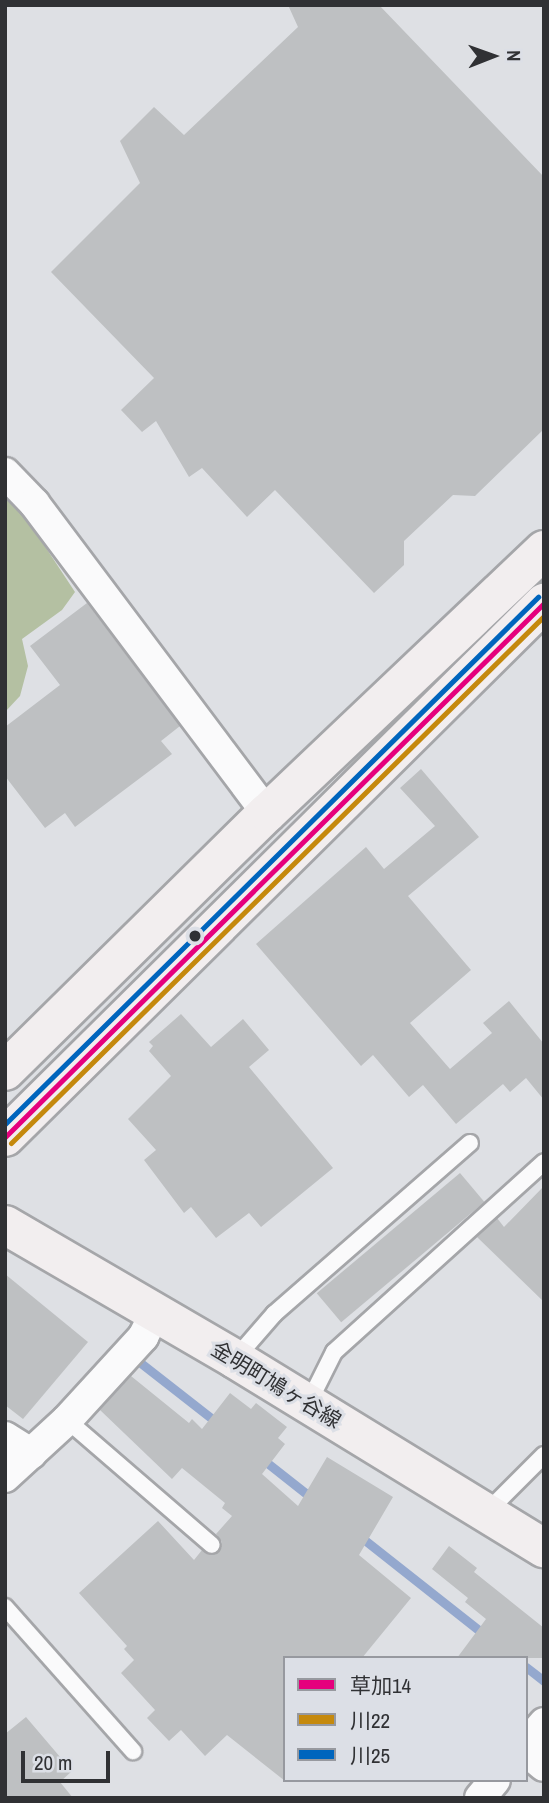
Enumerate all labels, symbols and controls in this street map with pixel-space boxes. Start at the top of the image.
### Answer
north arrow [458,21,528,91]
text: N [501,50,527,61]
unlabelled marker [188,929,202,943]
street label: 金明町鳩ヶ谷線 [207,1336,345,1434]
legend [283,1656,528,1782]
text: 草加14 [350,1671,411,1700]
text: 川22 [350,1706,390,1735]
scale bar [24,1736,114,1780]
text: 川25 [350,1741,390,1770]
text: 20 m [34,1748,72,1777]

